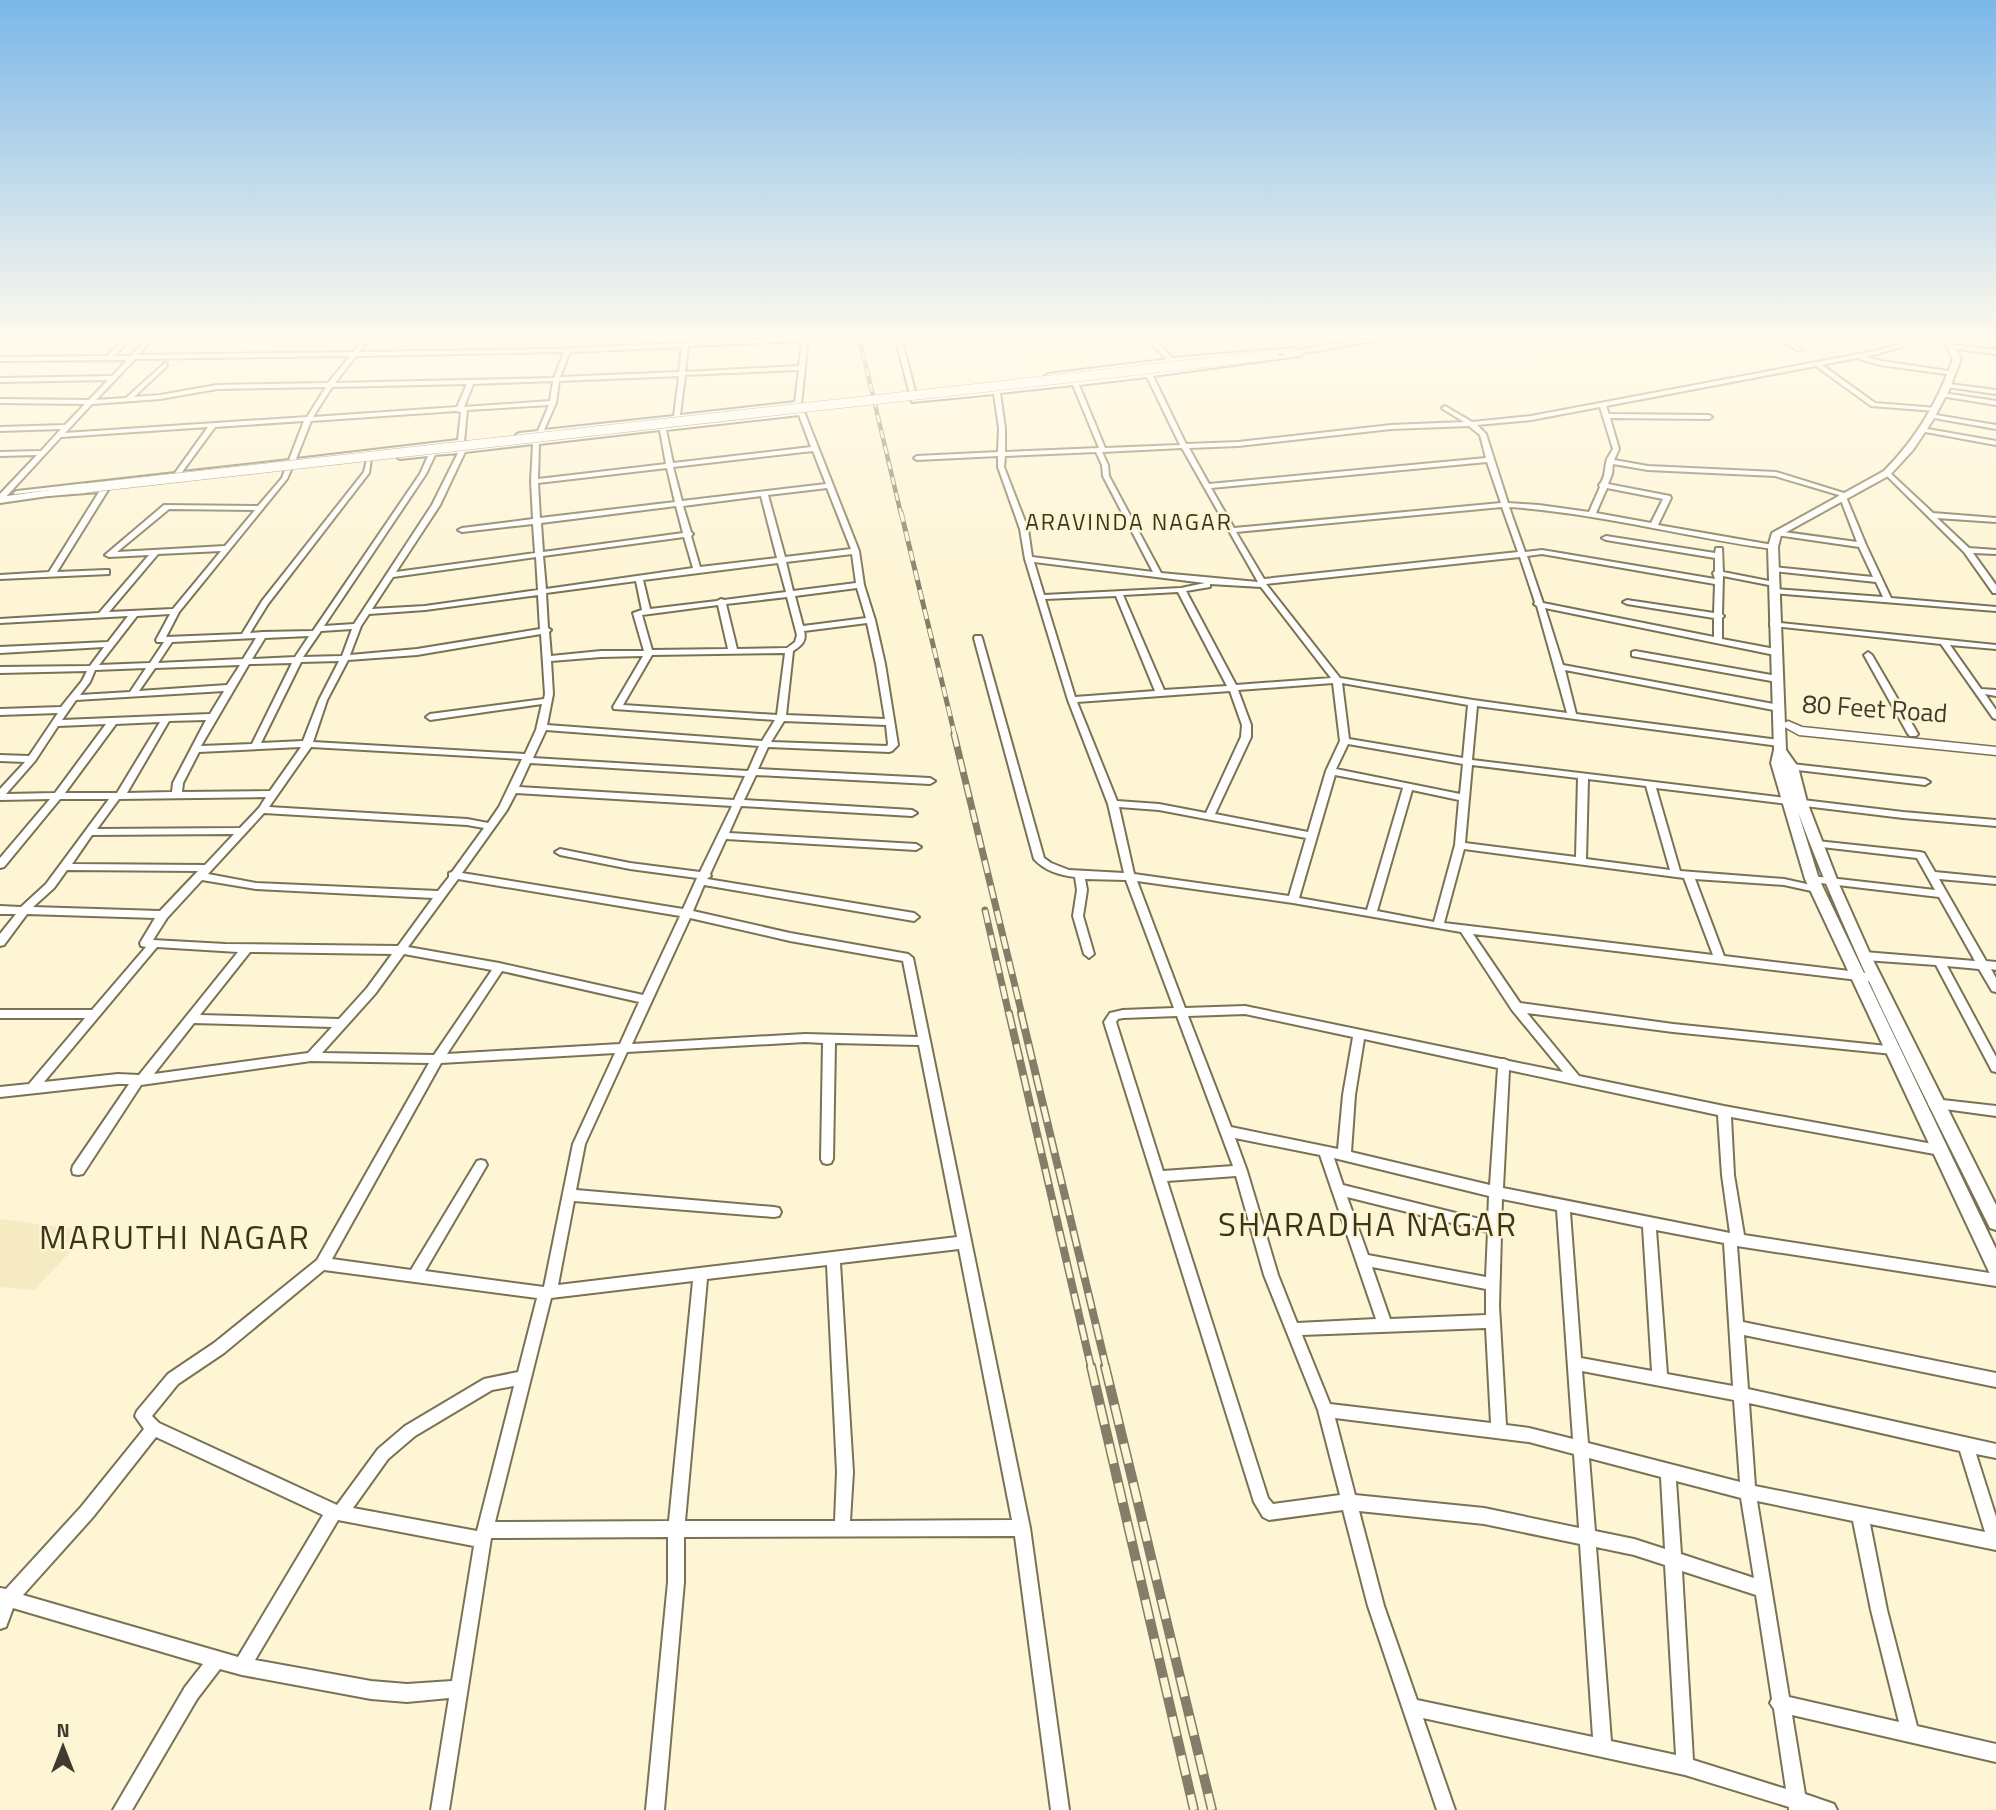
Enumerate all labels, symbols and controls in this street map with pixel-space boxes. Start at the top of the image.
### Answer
district label: ARAVINDA NAGAR [1025,504,1233,539]
street label: 80 Feet Road [1801,683,1949,733]
district label: SHARADHA NAGAR [1218,1199,1518,1249]
district label: MARUTHI NAGAR [39,1212,311,1262]
north arrow [28,1712,98,1782]
text: N [56,1715,70,1744]

